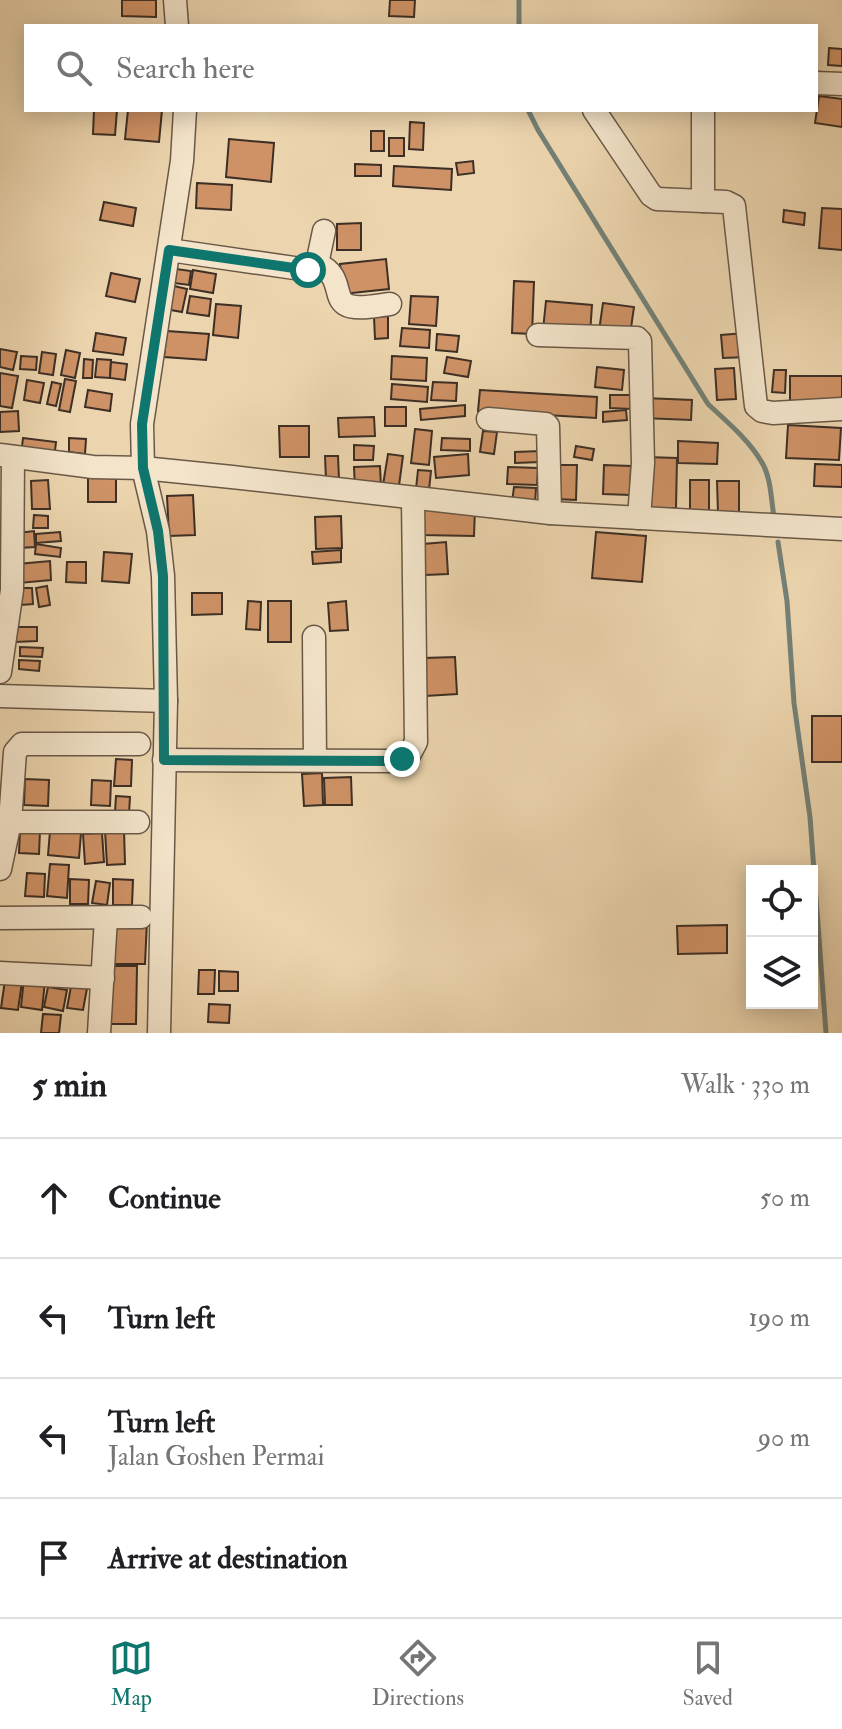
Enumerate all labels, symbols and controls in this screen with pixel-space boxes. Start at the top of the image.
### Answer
search box [24,24,818,112]
icon: search [52,46,96,90]
text: Search here [116,50,255,87]
route start [290,252,326,288]
route end [384,741,420,777]
map controls [746,865,818,1009]
button: locate [746,865,818,937]
button: layers [746,937,818,1009]
text: 5 min [32,1064,107,1107]
text: Walk · 330 m [681,1069,810,1101]
icon: ahead [32,1176,76,1220]
text: Continue [108,1180,221,1217]
text: 50 m [760,1182,810,1214]
icon: left [32,1296,76,1340]
text: Turn left [108,1300,215,1337]
text: 190 m [749,1302,810,1334]
text: Turn left [108,1404,215,1441]
icon: left [32,1416,76,1460]
text: 90 m [758,1422,810,1454]
text: Jalan Goshen Permai [108,1441,324,1473]
icon: arrive [32,1536,76,1580]
text: Arrive at destination [108,1540,348,1577]
tab: Map [109,1636,153,1712]
tab: Directions [372,1636,464,1712]
tab: Saved [683,1636,733,1712]

